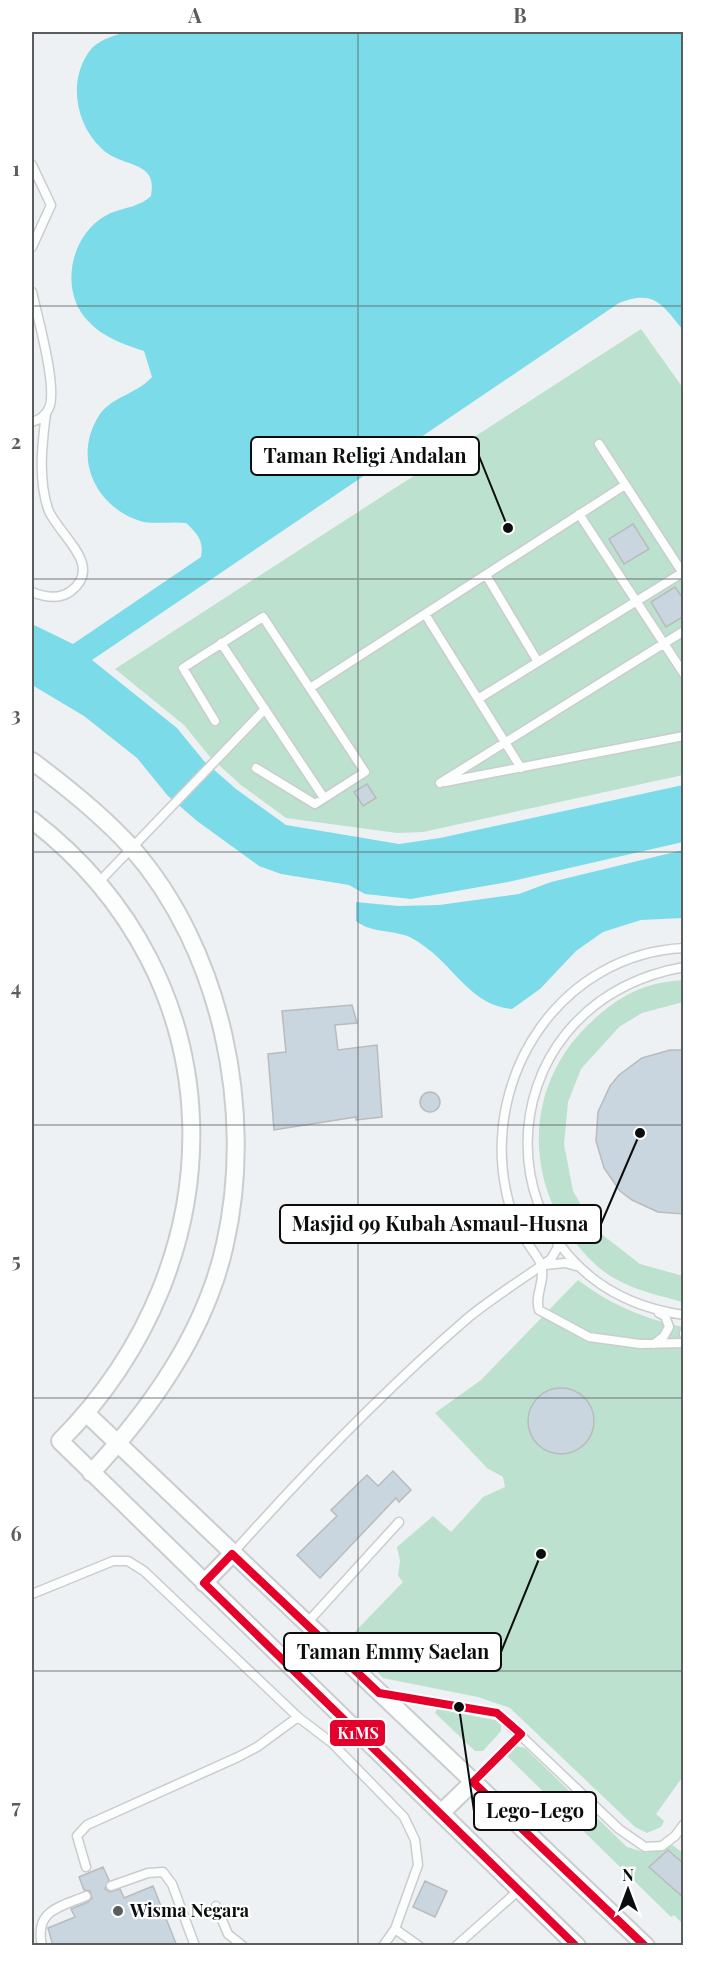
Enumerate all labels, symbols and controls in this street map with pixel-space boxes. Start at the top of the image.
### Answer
text: A [187,1,202,28]
text: B [513,1,527,28]
text: 1 [12,154,20,181]
text: 2 [11,427,21,454]
callout: Taman Religi Andalan [251,437,479,475]
text: Taman Religi Andalan [263,441,467,468]
text: 3 [11,700,21,727]
text: 4 [11,973,21,1000]
callout: Masjid 99 Kubah Asmaul-Husna [280,1205,601,1243]
text: Masjid 99 Kubah Asmaul-Husna [292,1209,589,1236]
text: 5 [11,1246,21,1273]
text: 6 [10,1519,22,1546]
callout: Taman Emmy Saelan [284,1633,501,1671]
text: Taman Emmy Saelan [297,1637,490,1664]
line badge: K1MS [329,1719,386,1747]
text: K1MS [337,1722,379,1743]
text: 7 [11,1792,21,1819]
callout: Lego-Lego [474,1792,596,1830]
text: Lego-Lego [486,1796,584,1823]
north arrow [598,1860,658,1920]
text: N [622,1864,634,1885]
place label: Wisma Negara [129,1898,250,1922]
marker: Wisma Negara [111,1904,125,1918]

